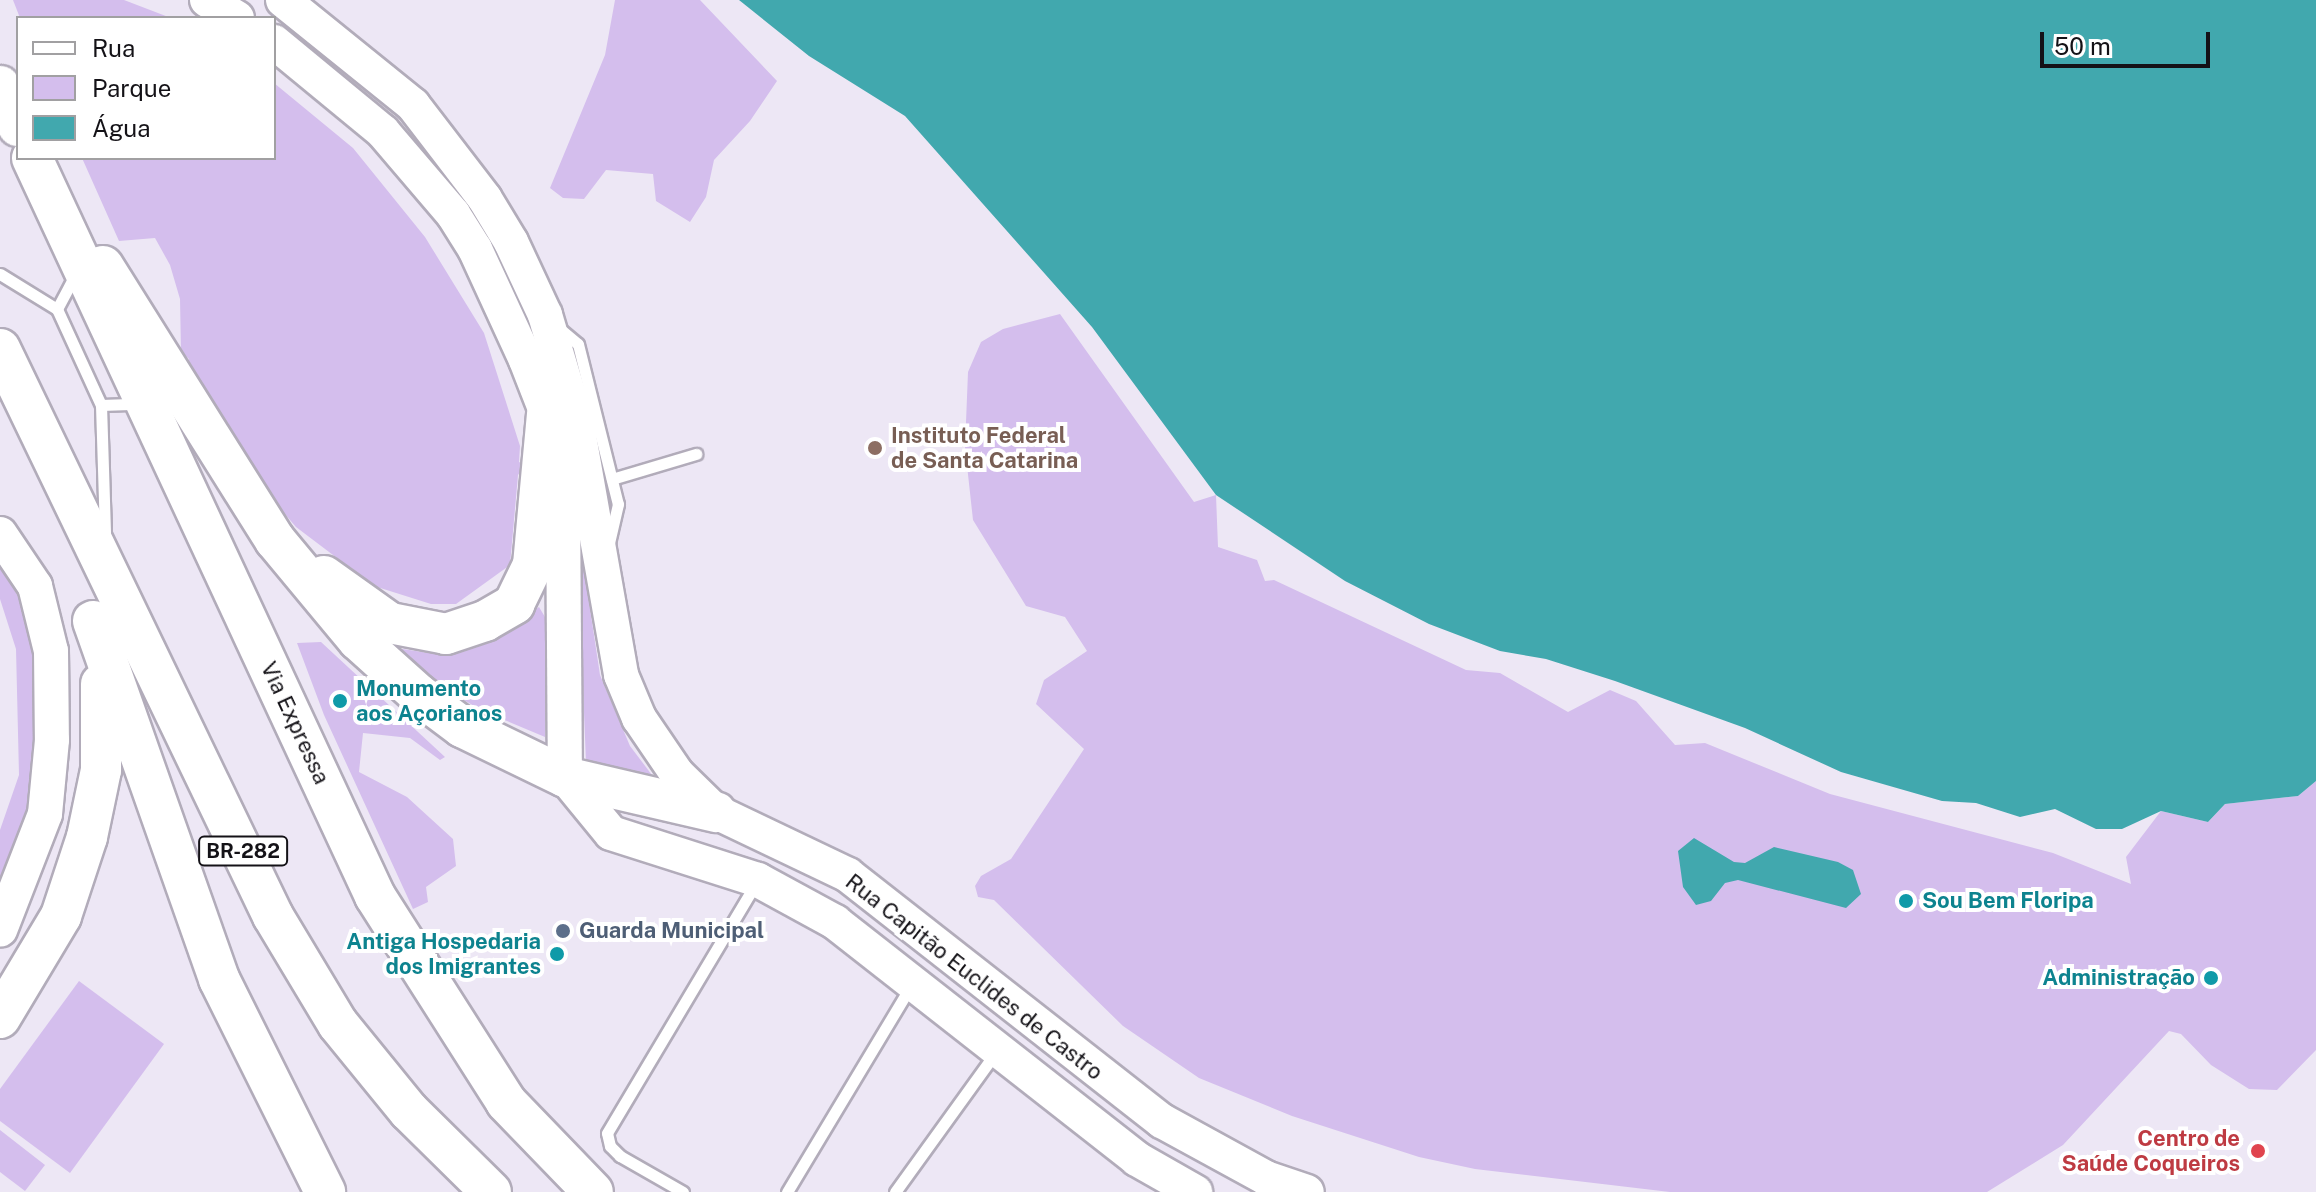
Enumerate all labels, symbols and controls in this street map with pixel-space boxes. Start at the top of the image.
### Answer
legend [16,16,276,160]
scale bar [2044,16,2214,66]
text: 50 m [2054,32,2111,60]
text: Rua [92,34,135,62]
text: Parque [92,74,171,102]
text: Água [92,114,150,142]
place label: Instituto Federal de Santa Catarina [891,422,1078,474]
marker: Instituto Federal de Santa Catarina [866,439,884,457]
street label: Via Expressa [255,658,335,788]
place label: Monumento aos Açorianos [356,675,503,726]
marker: Monumento aos Açorianos [331,692,349,710]
road number: BR-282 [197,835,289,867]
street label: Rua Capitão Euclides de Castro [840,868,1108,1086]
place label: Sou Bem Floripa [1922,888,2094,914]
marker: Sou Bem Floripa [1897,892,1915,910]
place label: Guarda Municipal [579,918,764,944]
marker: Guarda Municipal [554,922,572,940]
place label: Antiga Hospedaria dos Imigrantes [346,928,541,980]
marker: Antiga Hospedaria dos Imigrantes [548,945,566,963]
place label: Administração [2042,965,2195,991]
marker: Administração [2202,969,2220,987]
place label: Centro de Saúde Coqueiros [2062,1125,2240,1176]
marker: Centro de Saúde Coqueiros [2247,1140,2269,1162]

